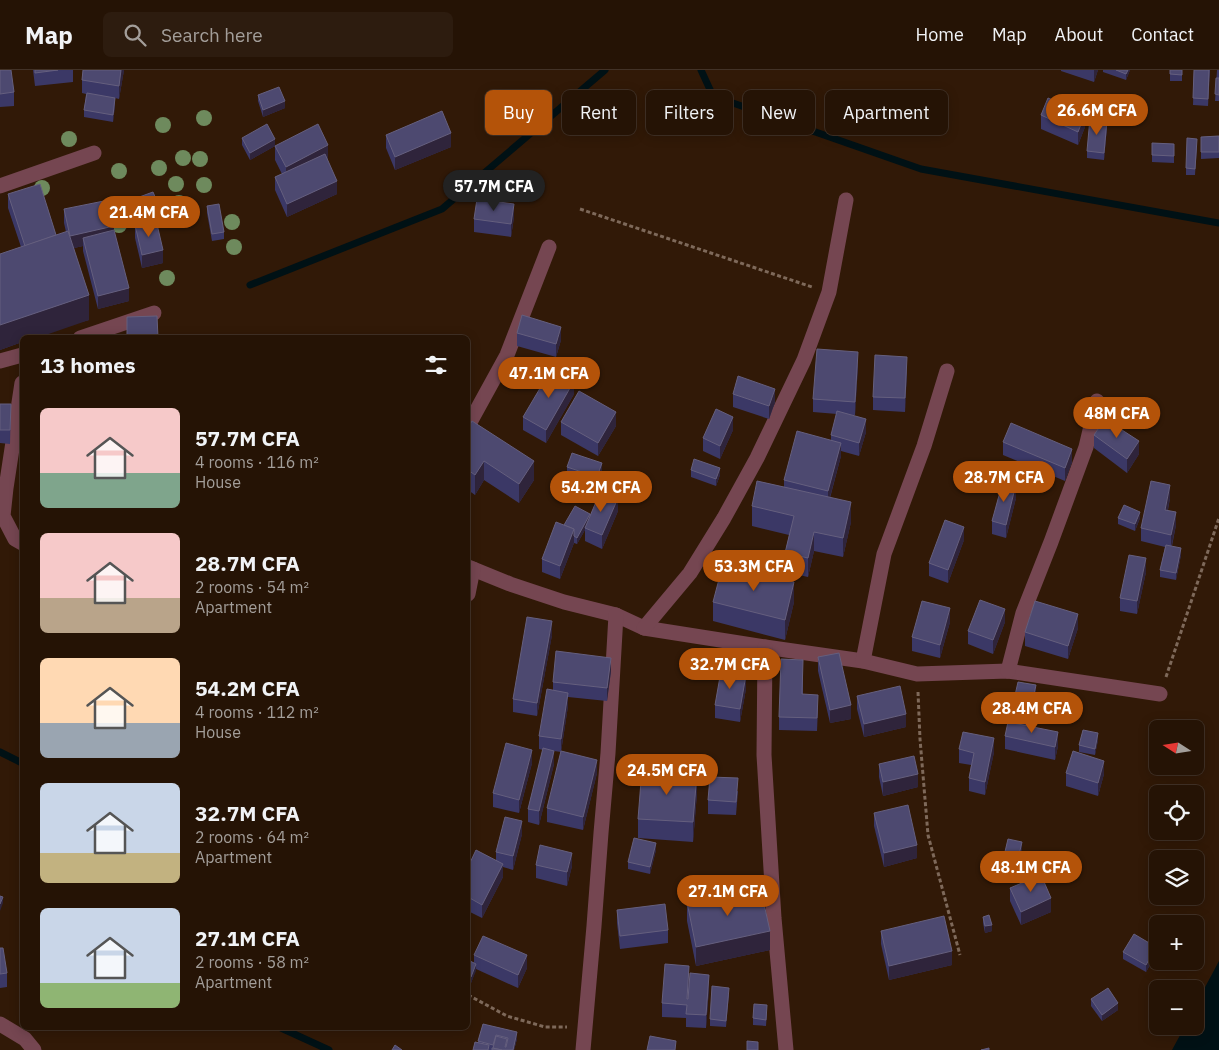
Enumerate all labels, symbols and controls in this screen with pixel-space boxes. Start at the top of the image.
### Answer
search box [103,12,453,57]
text: Map [25,19,73,51]
icon: search [121,21,149,49]
text: Search here [161,23,263,47]
text: Home [916,23,964,46]
text: Map [992,23,1027,46]
text: About [1055,23,1103,46]
text: Contact [1131,23,1194,46]
chip: Buy [485,90,552,135]
chip: Rent [562,90,636,135]
chip: Filters [646,90,733,135]
chip: New [743,90,815,135]
chip: Apartment [825,90,948,135]
pin: 26.6M CFA [1040,93,1154,136]
text: 26.6M CFA [1057,100,1137,120]
pin: 57.7M CFA [437,170,551,212]
text: 57.7M CFA [454,176,534,196]
pin: 21.4M CFA [92,196,206,238]
text: 21.4M CFA [109,202,189,222]
text: 13 homes [40,351,136,379]
icon: filters [422,351,450,379]
pin: 47.1M CFA [492,356,606,399]
text: 47.1M CFA [509,363,589,383]
pin: 48M CFA [1071,396,1163,439]
text: 48M CFA [1084,403,1150,423]
text: 57.7M CFA [195,424,300,452]
icon: home [80,428,140,488]
text: 4 rooms · 116 m² [195,452,319,472]
pin: 28.7M CFA [947,460,1061,503]
text: 28.7M CFA [964,467,1044,487]
pin: 54.2M CFA [544,470,658,513]
text: House [195,472,241,492]
text: 54.2M CFA [561,477,641,497]
text: 28.7M CFA [195,549,300,577]
pin: 53.3M CFA [697,550,811,592]
icon: home [80,553,140,613]
text: 53.3M CFA [714,556,794,576]
text: 2 rooms · 54 m² [195,577,309,597]
text: Apartment [195,597,272,617]
pin: 32.7M CFA [673,648,787,690]
text: 32.7M CFA [690,654,770,674]
text: 54.2M CFA [195,674,300,702]
icon: home [80,678,140,738]
pin: 28.4M CFA [975,692,1089,734]
text: 28.4M CFA [992,698,1072,718]
text: 4 rooms · 112 m² [195,702,319,722]
north arrow [1149,720,1204,775]
map controls [1149,720,1204,1035]
text: House [195,722,241,742]
pin: 24.5M CFA [610,754,724,796]
text: 24.5M CFA [627,760,707,780]
button: locate [1149,785,1204,840]
text: 32.7M CFA [195,799,300,827]
icon: home [80,803,140,863]
text: 2 rooms · 64 m² [195,827,309,847]
text: Apartment [195,847,272,867]
pin: 48.1M CFA [974,850,1088,893]
button: layers [1149,850,1204,905]
text: 48.1M CFA [991,857,1071,877]
pin: 27.1M CFA [671,874,785,917]
text: 27.1M CFA [688,881,768,901]
button: + [1149,915,1204,970]
text: 27.1M CFA [195,924,300,952]
icon: home [80,928,140,988]
text: 2 rooms · 58 m² [195,952,309,972]
text: Apartment [195,972,272,992]
button: − [1149,980,1204,1035]

